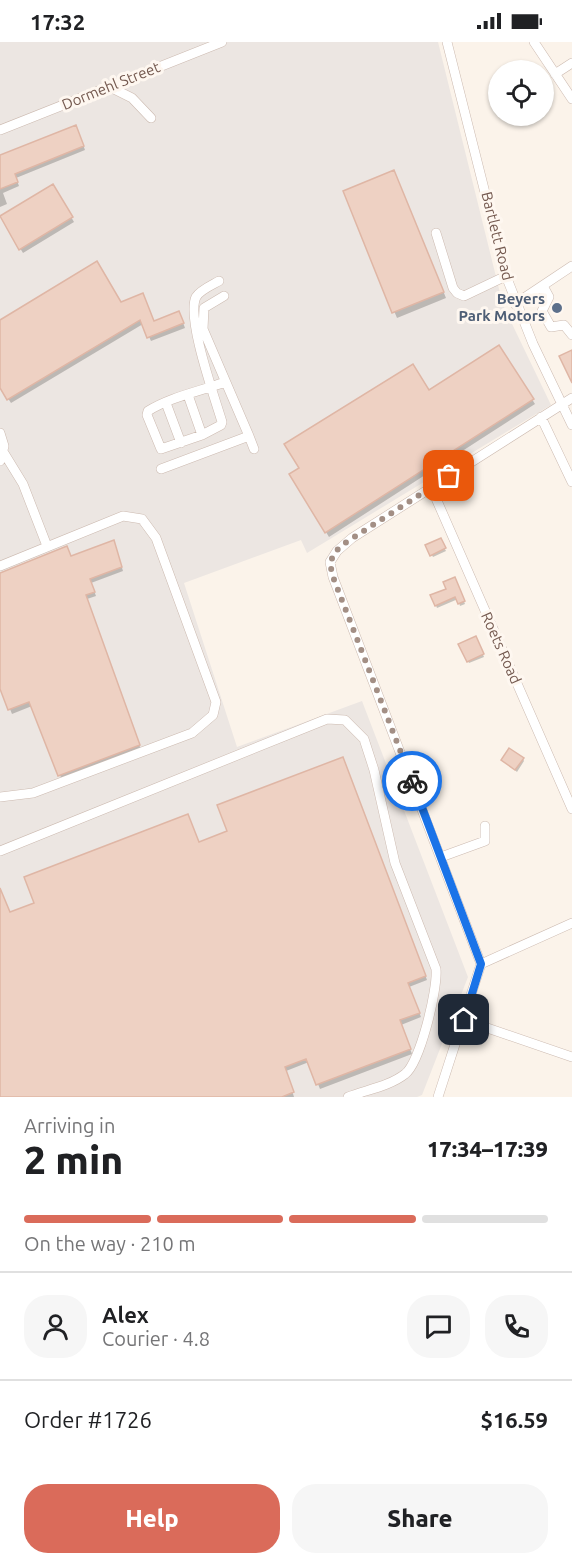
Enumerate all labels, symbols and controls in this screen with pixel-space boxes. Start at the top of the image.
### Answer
text: 17:32 [30,9,85,34]
street label: Dormehl Street [59,58,162,113]
map controls [488,60,554,126]
button: locate [488,60,554,126]
street label: Bartlett Road [478,190,517,282]
place label: Beyers Park Motors [459,290,545,324]
marker: Beyers Park Motors [550,301,564,315]
pin [423,450,474,501]
icon: bag [432,459,465,492]
street label: Roets Road [478,609,525,686]
courier [382,751,442,811]
icon: bike [396,765,429,798]
pin [438,994,489,1045]
icon: home [447,1003,480,1036]
text: Arriving in [24,1114,115,1137]
text: 17:34–17:39 [427,1136,548,1161]
text: 2 min [24,1138,123,1181]
text: On the way · 210 m [24,1232,196,1255]
button: person [24,1295,87,1358]
button: chat [407,1295,470,1358]
button: phone [485,1295,548,1358]
text: Alex [102,1302,149,1327]
text: Courier · 4.8 [102,1327,210,1350]
text: Order #1726 [24,1407,152,1432]
text: $16.59 [481,1407,548,1432]
button: Help [24,1484,280,1553]
button: Share [292,1484,548,1553]

